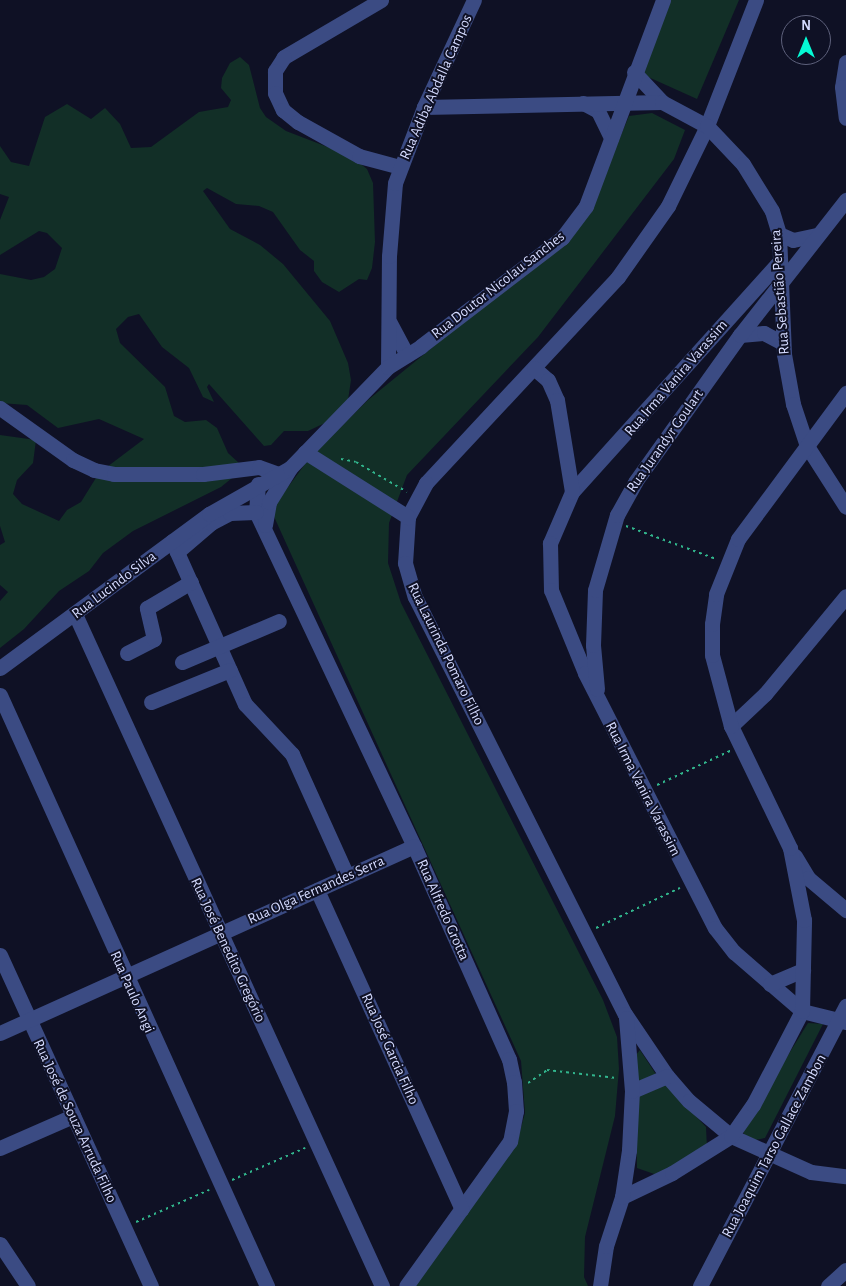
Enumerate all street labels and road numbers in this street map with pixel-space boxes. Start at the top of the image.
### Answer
street label: Rua Adiba Abdalla Campos [396,12,476,162]
street label: Rua Doutor Nicolau Sanches [428,227,568,343]
street label: Rua Sebastião Pereira [767,229,793,355]
street label: Rua Irma Vanira Varassim [621,316,731,440]
street label: Rua Jurandyr Goulart [623,386,707,496]
street label: Rua Lucindo Silva [68,547,160,623]
street label: Rua Laurinda Pomaro Filho [404,580,488,728]
street label: Rua Irma Vanira Varassim [601,719,685,859]
street label: Rua Olga Fernandes Serra [245,852,387,928]
street label: Rua Alfredo Grotta [413,857,473,963]
street label: Rua José Benedito Gregório [187,875,269,1025]
street label: Rua Paulo Angi [106,948,158,1036]
street label: Rua José Garcia Filho [357,991,423,1107]
street label: Rua José de Souza Arruda Filho [29,1036,121,1206]
street label: Rua Joaquim Tarso Gallace Zambon [718,1051,830,1241]

